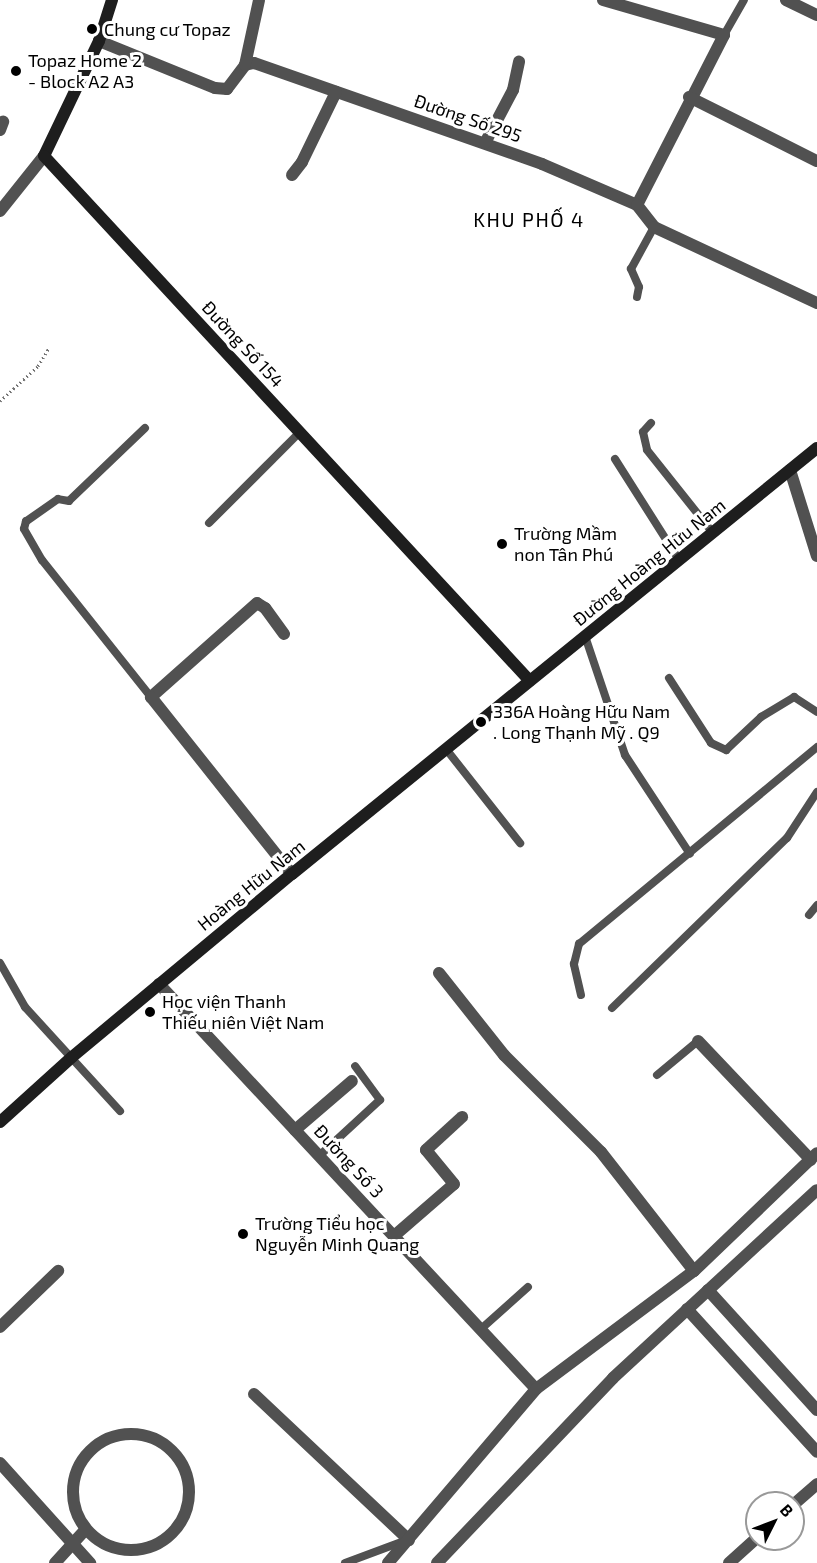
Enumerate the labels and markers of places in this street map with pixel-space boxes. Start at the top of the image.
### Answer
place label: Chung cư Topaz [104,18,231,40]
marker: Chung cư Topaz [85,22,99,36]
place label: Topaz Home 2 - Block A2 A3 [28,50,142,92]
marker: Topaz Home 2 - Block A2 A3 [9,64,23,78]
place label: Trường Mầm non Tân Phú [514,523,617,566]
marker: Trường Mầm non Tân Phú [495,537,509,551]
place label: 336A Hoàng Hữu Nam . Long Thạnh Mỹ . Q9 [493,701,671,744]
marker: 336A Hoàng Hữu Nam . Long Thạnh Mỹ . Q9 [474,715,488,729]
place label: Học viện Thanh Thiếu niên Việt Nam [162,991,325,1034]
marker: Học viện Thanh Thiếu niên Việt Nam [143,1005,157,1019]
place label: Trường Tiểu học Nguyễn Minh Quang [255,1213,419,1256]
marker: Trường Tiểu học Nguyễn Minh Quang [236,1227,250,1241]

